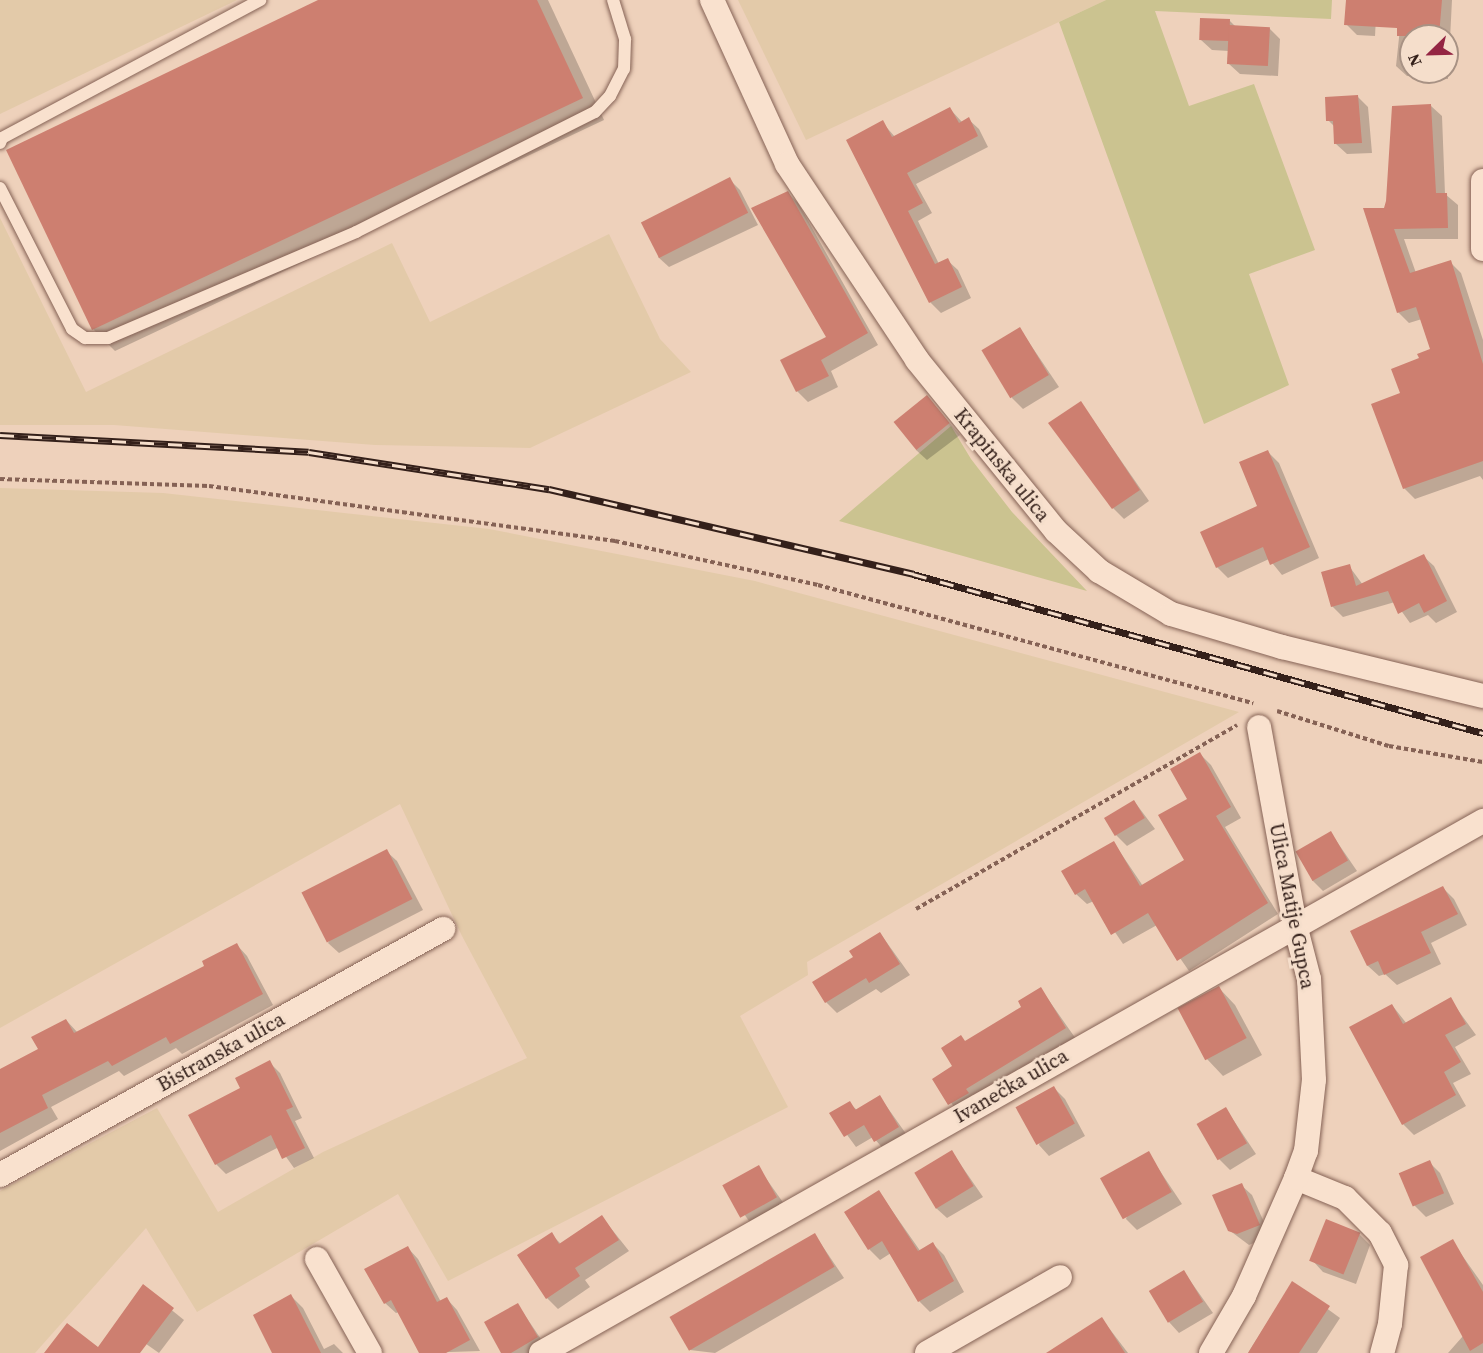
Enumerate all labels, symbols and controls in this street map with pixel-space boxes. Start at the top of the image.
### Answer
north arrow [1399,24,1459,84]
text: N [1402,51,1427,70]
street label: Krapinska ulica [949,403,1055,527]
street label: Ulica Matije Gupca [1264,821,1320,991]
street label: Bistranska ulica [153,1007,289,1097]
street label: Ivanečka ulica [950,1044,1072,1128]

